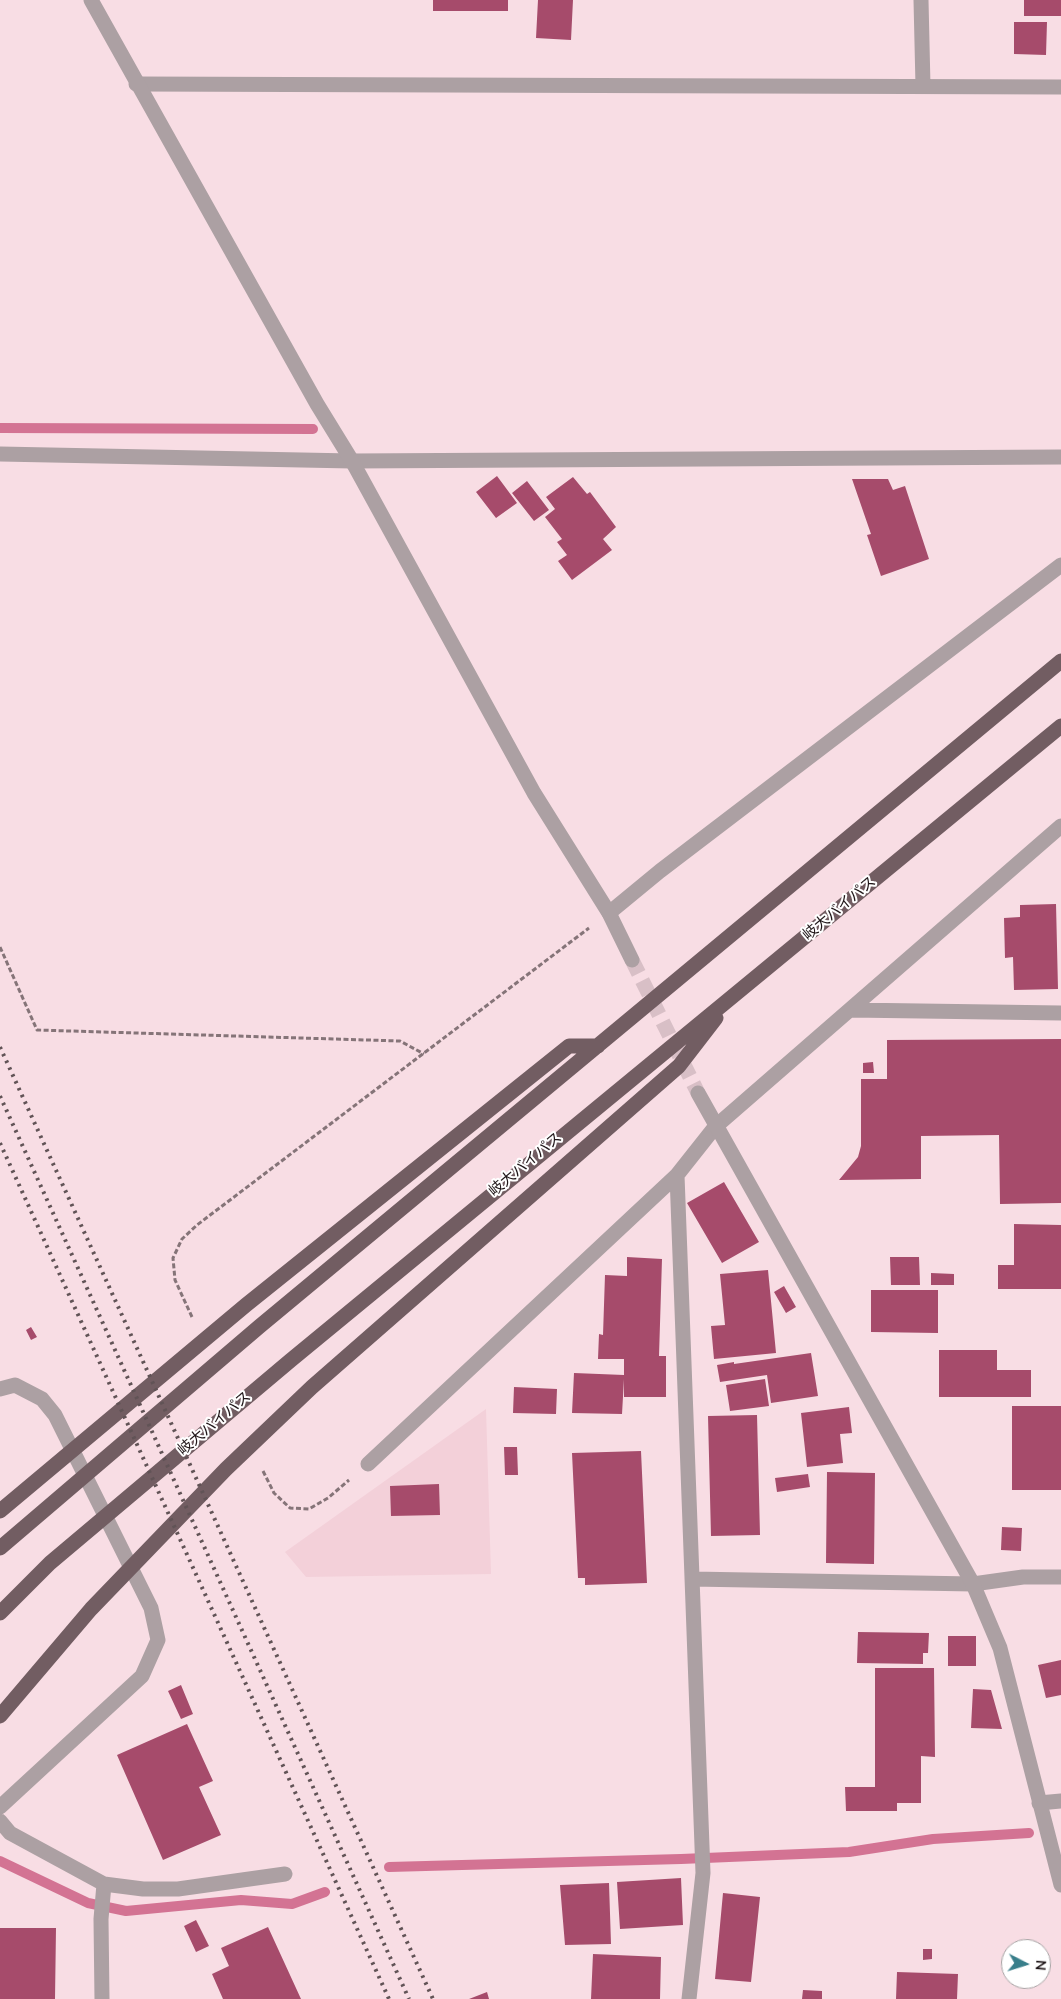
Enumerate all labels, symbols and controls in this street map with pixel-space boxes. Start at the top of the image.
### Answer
street label: 岐大バイパス [800,873,880,945]
street label: 岐大バイパス [486,1129,566,1201]
street label: 岐大バイパス [175,1388,255,1460]
north arrow [1001,1939,1051,1989]
text: N [1031,1959,1050,1971]

